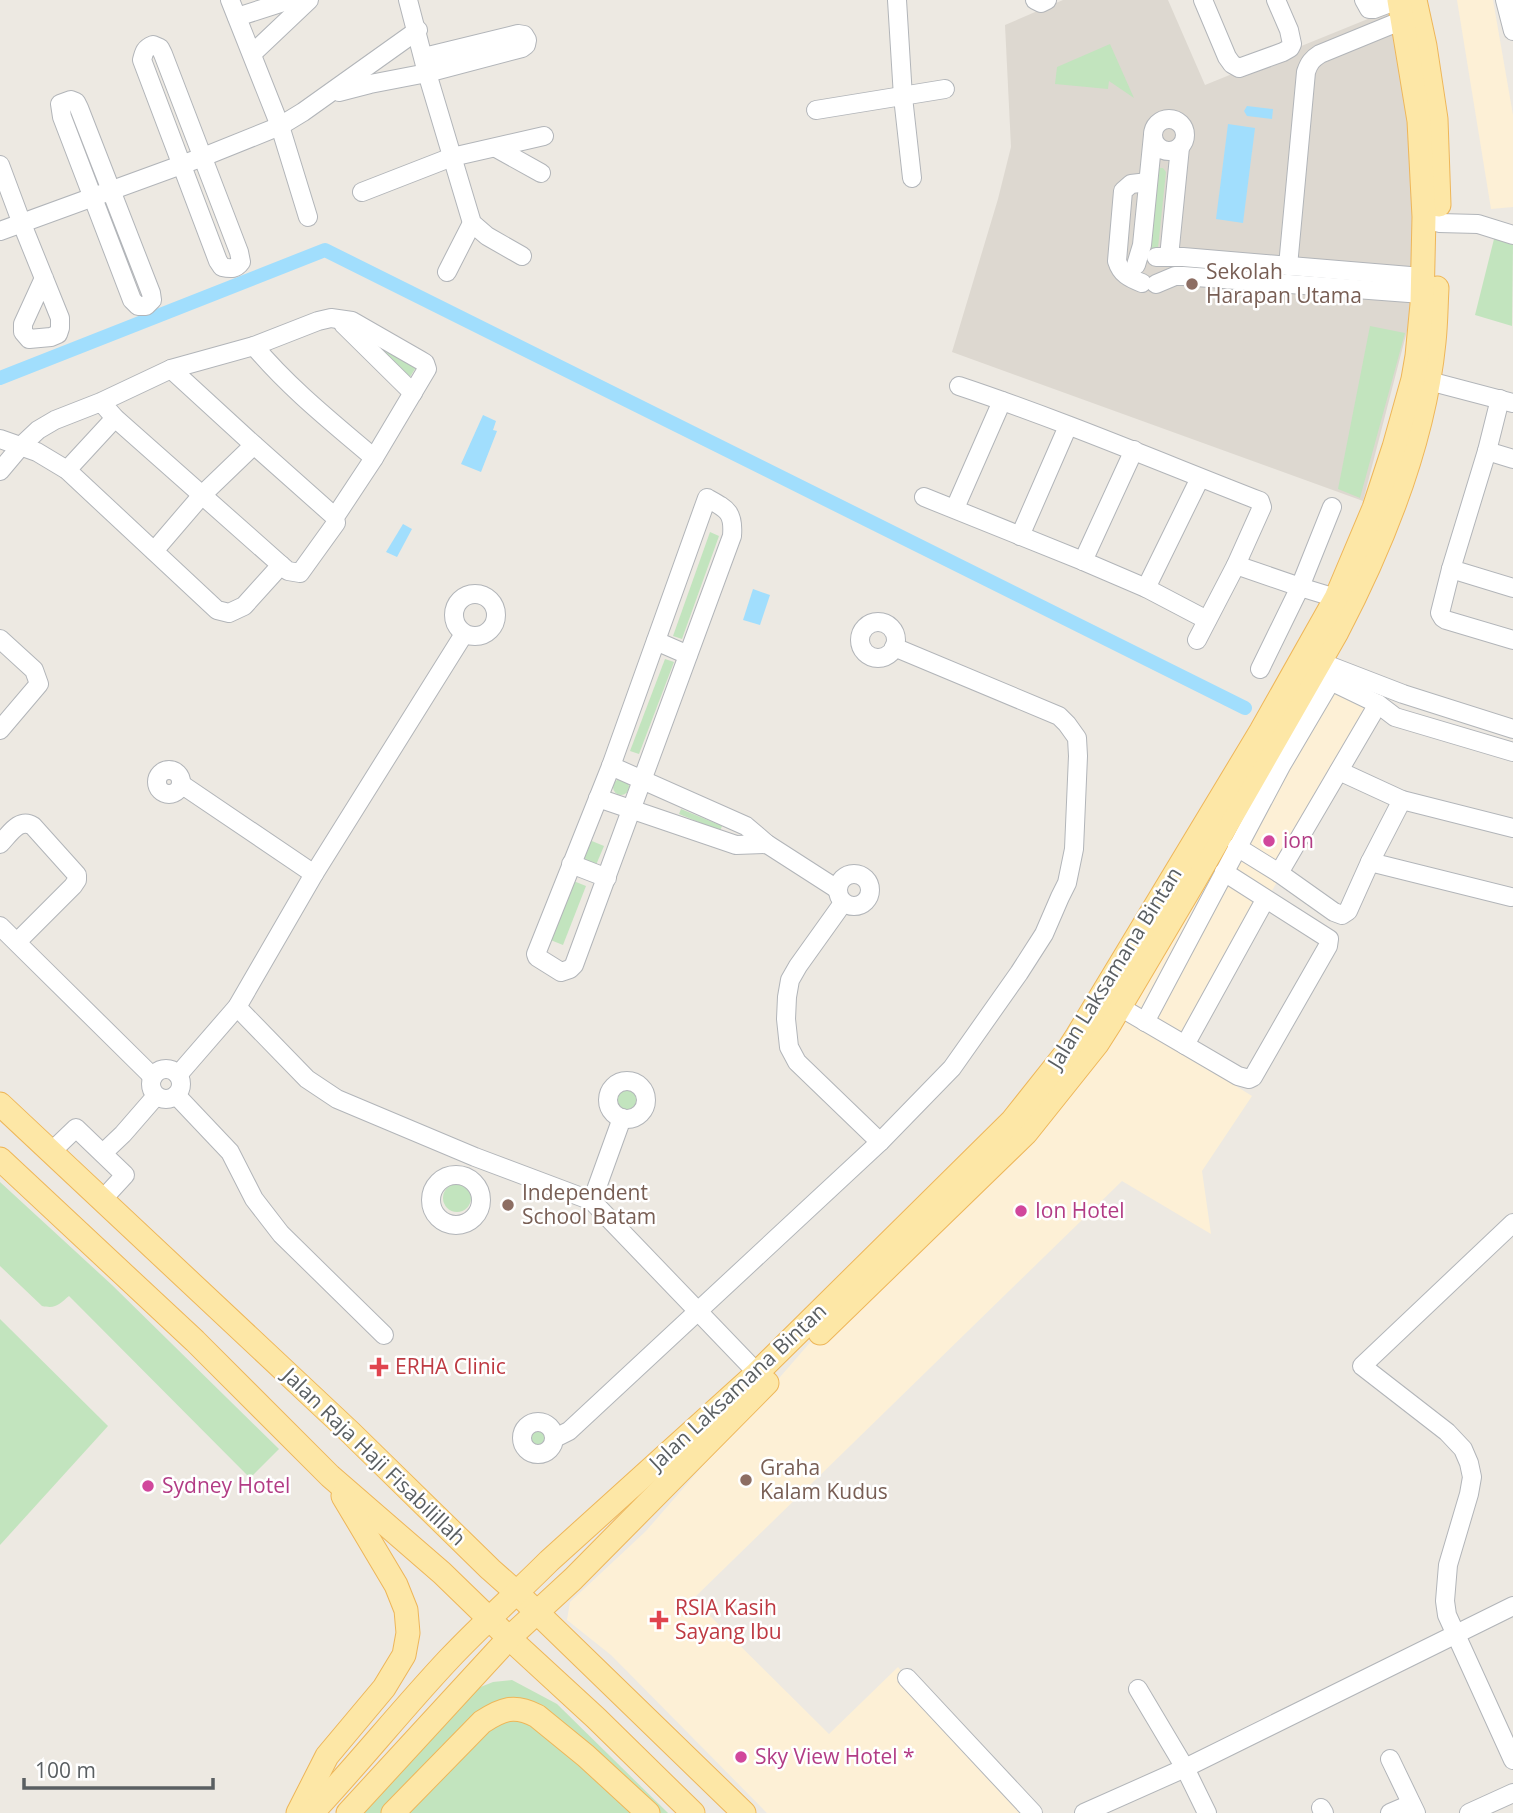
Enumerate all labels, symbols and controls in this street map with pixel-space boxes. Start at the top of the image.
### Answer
place label: Sekolah Harapan Utama [1206,257,1362,309]
marker: Sekolah Harapan Utama [1184,276,1200,292]
place label: ion [1283,826,1314,854]
marker: ion [1261,833,1277,849]
street label: Jalan Laksamana Bintan [1040,861,1188,1075]
place label: Independent School Batam [522,1178,656,1230]
place label: Ion Hotel [1035,1196,1125,1224]
marker: Independent School Batam [500,1197,516,1213]
marker: Ion Hotel [1013,1203,1029,1219]
street label: Jalan Laksamana Bintan [641,1297,832,1477]
place label: ERHA Clinic [395,1352,506,1380]
marker: ERHA Clinic [369,1357,389,1377]
street label: Jalan Raja Haji Fisabilillah [276,1360,472,1551]
place label: Graha Kalam Kudus [760,1453,888,1505]
place label: Sydney Hotel [162,1471,290,1499]
marker: Graha Kalam Kudus [738,1472,754,1488]
marker: Sydney Hotel [140,1478,156,1494]
place label: RSIA Kasih Sayang Ibu [675,1593,782,1645]
marker: RSIA Kasih Sayang Ibu [649,1610,669,1630]
place label: Sky View Hotel * [755,1742,915,1770]
scale bar [24,1746,214,1790]
marker: Sky View Hotel * [733,1749,749,1765]
text: 100 m [35,1756,96,1784]

